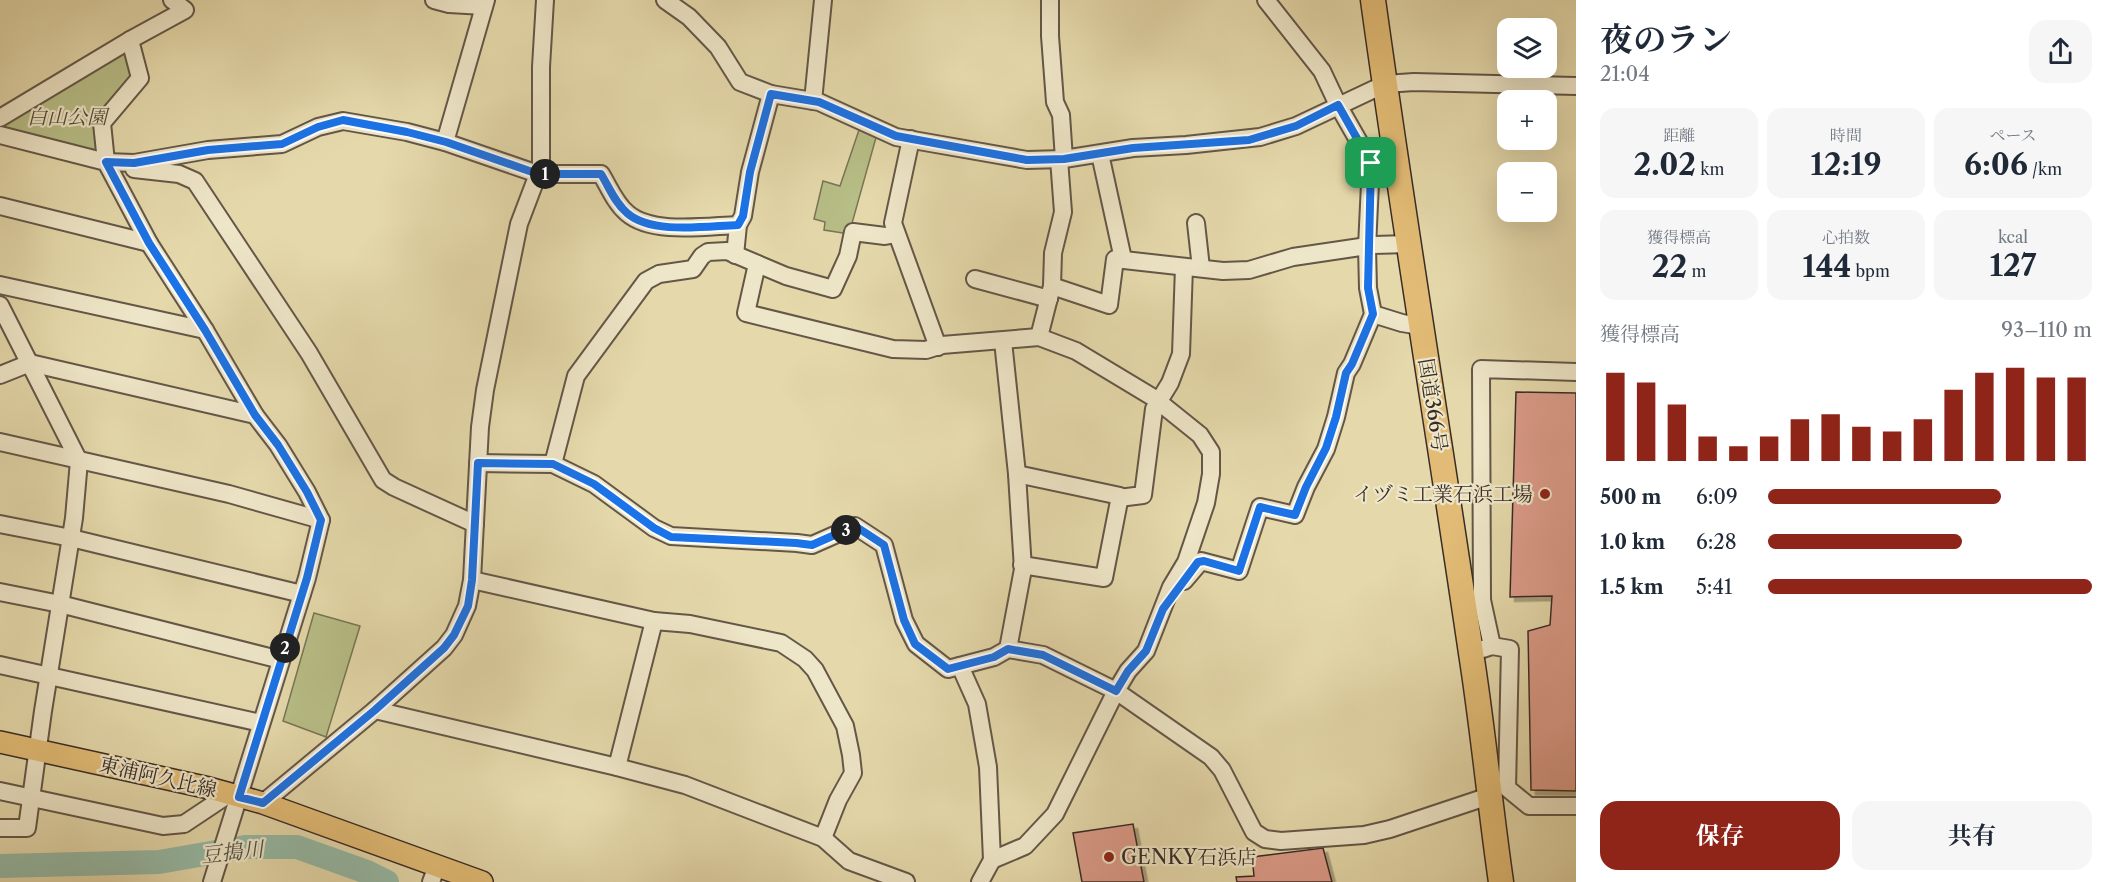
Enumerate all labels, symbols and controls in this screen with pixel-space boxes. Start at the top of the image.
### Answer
map controls [1497,18,1557,222]
button: layers [1497,18,1557,78]
text: 夜のラン [1600,19,1732,60]
button: share [2029,20,2092,83]
text: 21:04 [1600,62,1650,86]
button: + [1497,90,1557,150]
park label: 白山公園 [27,105,110,129]
text: 距離 [1663,125,1695,145]
text: 時間 [1830,125,1862,145]
text: ペース [1989,125,2037,145]
pin [1345,137,1396,188]
icon: arrive [1354,146,1387,179]
text: 2.02 [1634,146,1696,183]
text: 12:19 [1810,146,1882,183]
text: 6:06 [1964,146,2028,183]
pin: 1 [530,159,560,189]
text: km [1696,159,1724,179]
text: /km [2028,159,2062,179]
button: − [1497,162,1557,222]
text: 1 [541,164,549,184]
text: 獲得標高 [1647,227,1711,247]
text: 心拍数 [1822,227,1870,247]
text: kcal [1998,227,2028,247]
text: 127 [1990,247,2036,284]
text: 22 [1652,248,1687,285]
text: 144 [1802,248,1851,285]
text: m [1687,261,1706,281]
text: bpm [1851,261,1890,281]
text: 93–110 m [2001,318,2092,342]
text: 獲得標高 [1600,322,1680,346]
street label: 国道366号 [1414,356,1452,454]
place label: イヅミ工業石浜工場 [1353,482,1533,506]
text: 500 m [1600,485,1661,509]
text: 6:09 [1696,485,1738,509]
marker: イヅミ工業石浜工場 [1538,487,1552,501]
pin: 3 [831,515,861,545]
text: 3 [841,520,851,540]
text: 1.0 km [1600,530,1665,554]
text: 6:28 [1696,530,1737,554]
text: 1.5 km [1600,575,1664,599]
text: 5:41 [1696,575,1732,599]
pin: 2 [270,633,300,663]
text: 2 [280,638,290,658]
street label: 東浦阿久比線 [97,752,219,802]
button: 保存 [1600,801,1840,870]
button: 共有 [1852,801,2092,870]
water label: 豆搗川 [199,836,267,868]
place label: GENKY石浜店 [1121,845,1257,869]
marker: GENKY石浜店 [1102,850,1116,864]

